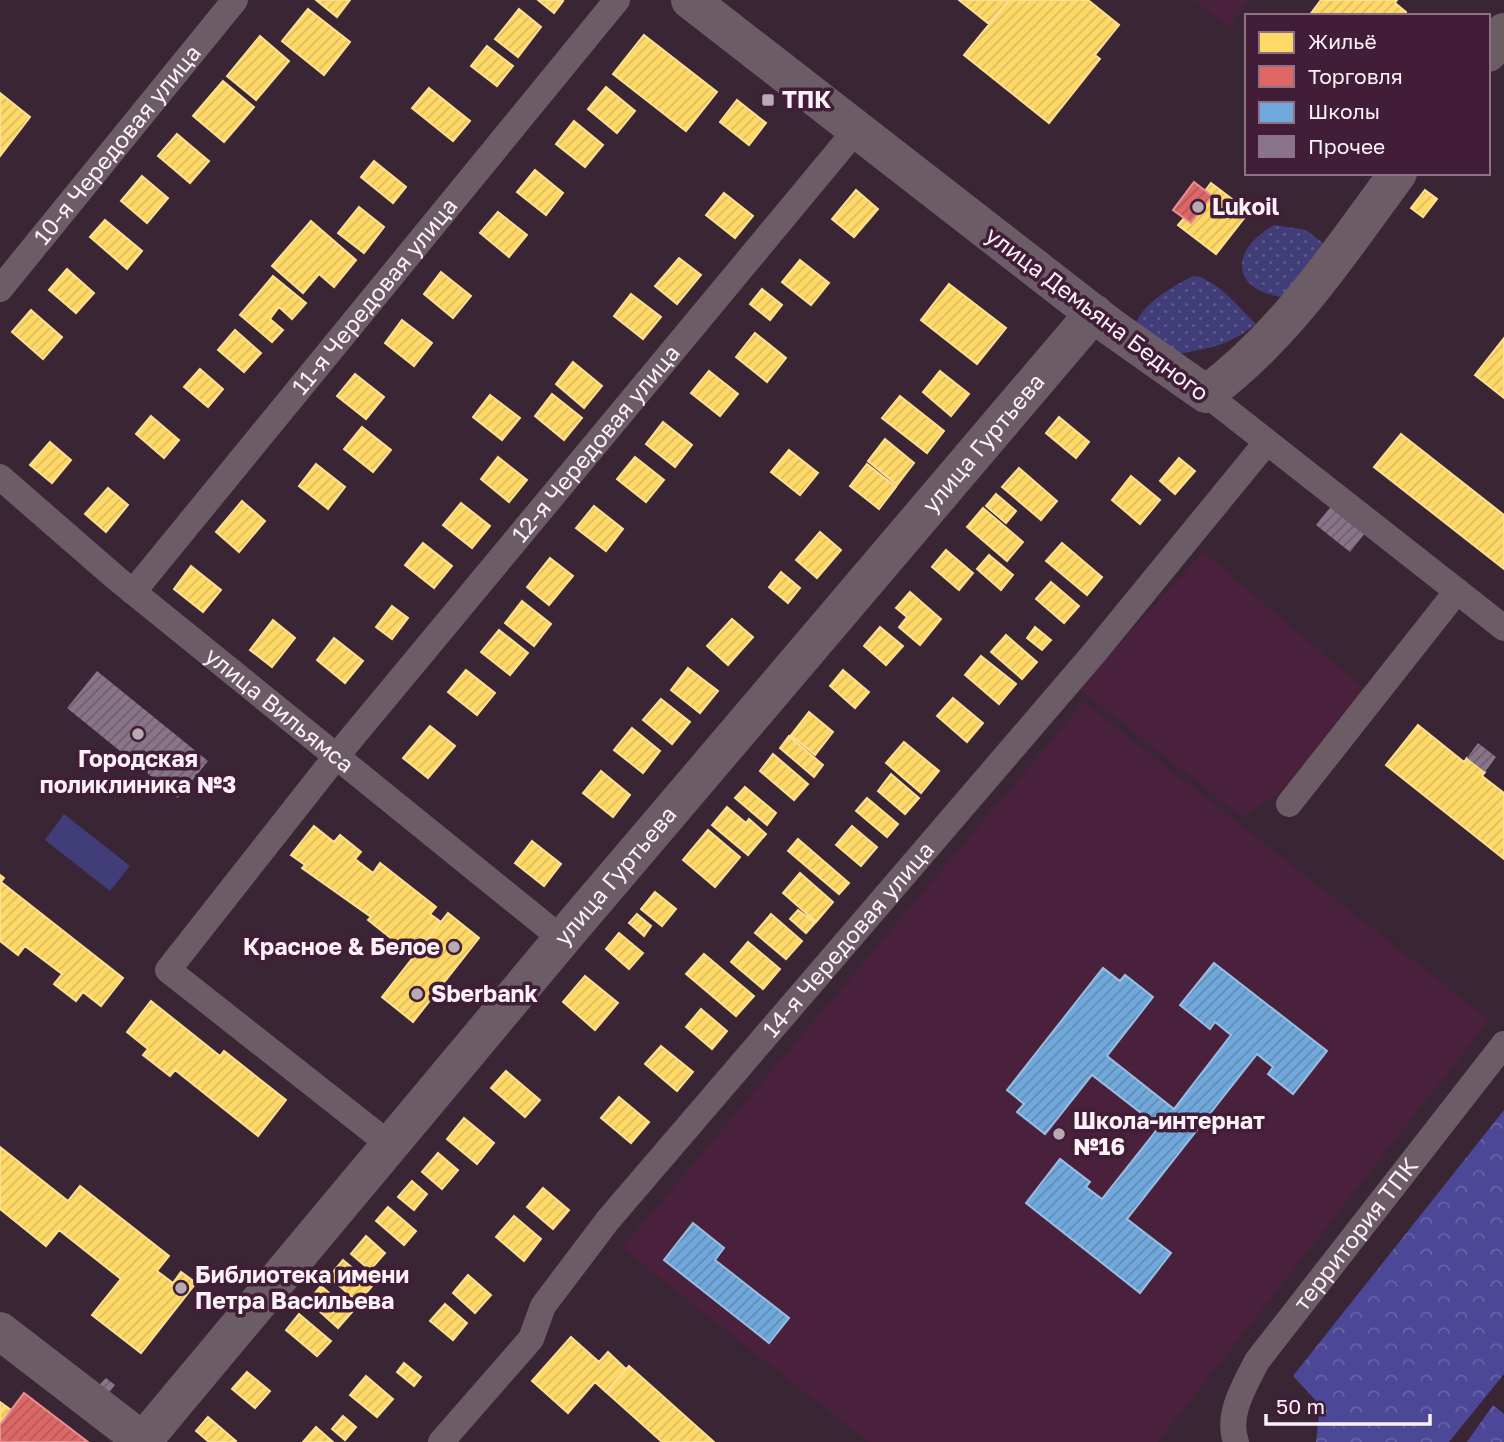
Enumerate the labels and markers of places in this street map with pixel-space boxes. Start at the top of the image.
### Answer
place label: ТПК [782,85,831,113]
marker: ТПК [760,92,776,108]
place label: Lukoil [1212,192,1280,220]
marker: Lukoil [1190,199,1206,215]
marker: Городская поликлиника №3 [130,726,146,742]
place label: Городская поликлиника №3 [40,744,236,798]
place label: Красное & Белое [243,932,440,960]
marker: Красное & Белое [446,939,462,955]
place label: Sberbank [431,979,538,1007]
marker: Sberbank [409,986,425,1002]
place label: Школа-интернат №16 [1073,1106,1265,1160]
marker: Школа-интернат №16 [1051,1126,1067,1142]
place label: Библиотека имени Петра Васильева [195,1260,409,1314]
marker: Библиотека имени Петра Васильева [173,1280,189,1296]

